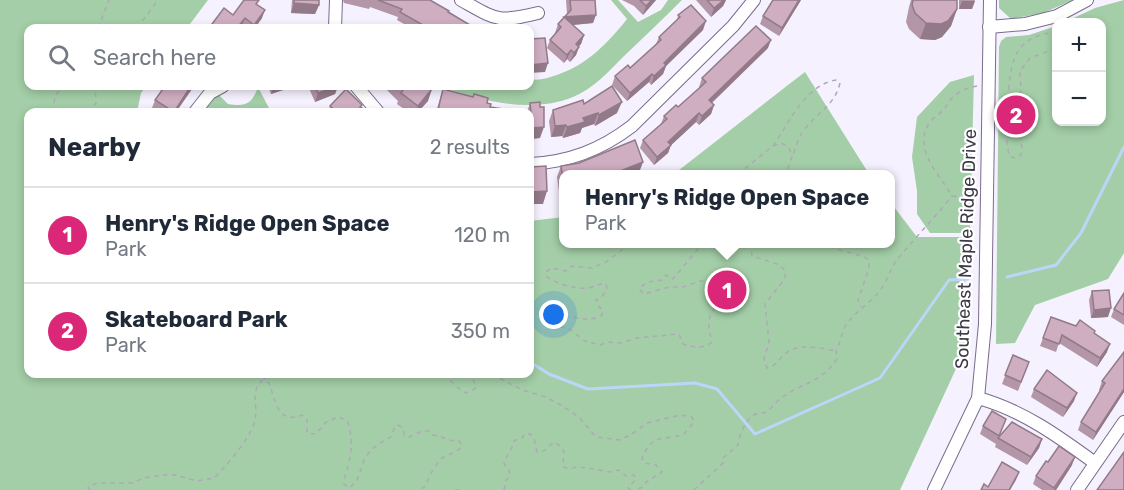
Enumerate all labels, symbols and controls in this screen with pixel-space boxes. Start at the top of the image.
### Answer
map controls [1052,18,1106,126]
button: + [1052,18,1106,72]
search box [24,24,534,90]
icon: search [45,41,78,74]
text: Search here [93,44,216,71]
button: − [1052,72,1106,126]
pin: 2 [996,92,1036,138]
street label: Southeast Maple Ridge Drive [951,129,981,369]
text: Nearby [48,132,141,163]
text: 2 results [430,135,510,159]
popup [559,170,895,248]
text: Henry's Ridge Open Space [585,184,869,211]
text: Henry's Ridge Open Space [105,210,390,237]
text: Park [585,211,626,235]
text: 1 [63,223,72,247]
text: 120 m [454,223,510,247]
text: Park [105,237,147,261]
pin: 1 [708,268,746,312]
your location [539,300,568,329]
text: Skateboard Park [105,306,288,333]
text: 2 [61,319,74,343]
text: 350 m [451,319,510,343]
text: Park [105,333,147,357]

